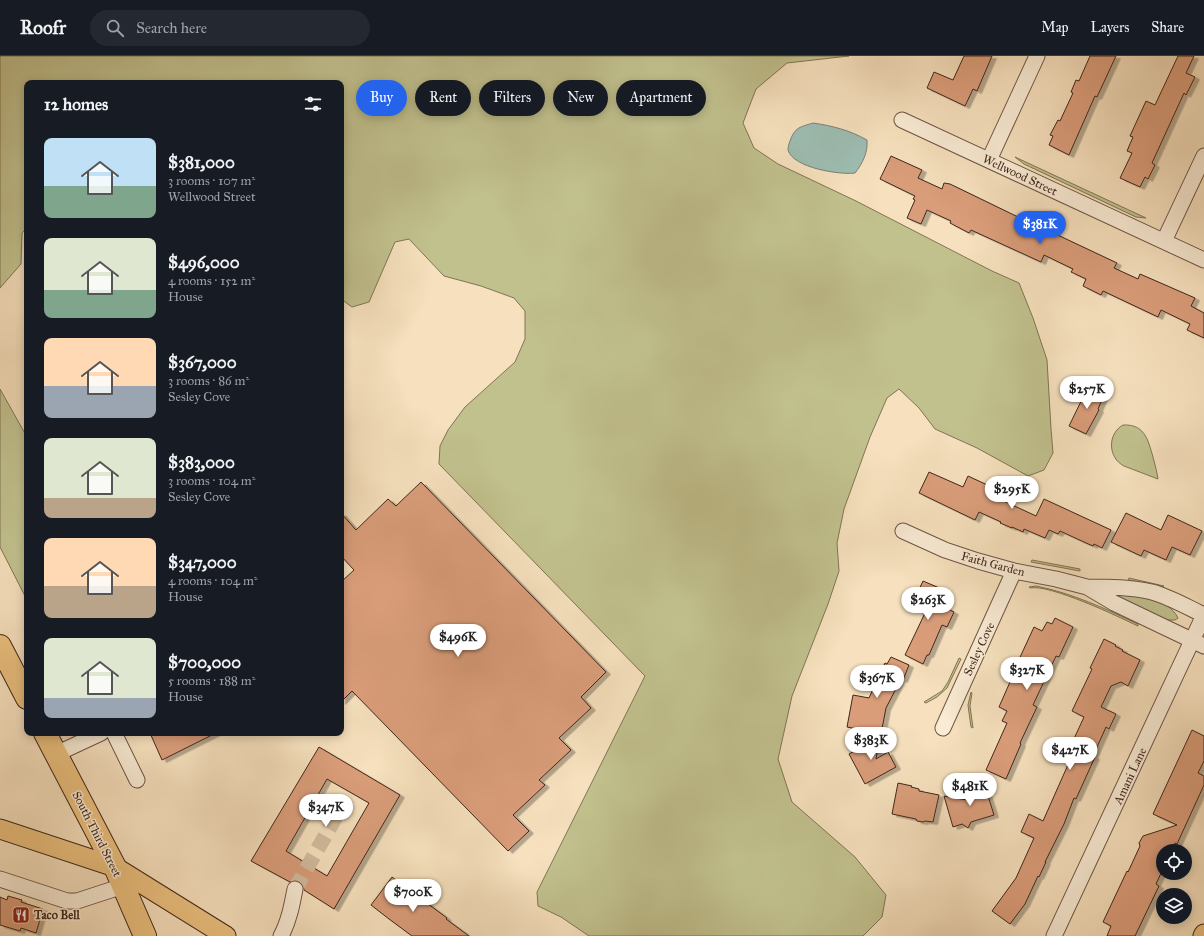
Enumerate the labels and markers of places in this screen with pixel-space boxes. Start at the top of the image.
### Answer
pin: $381K [1012,211,1068,245]
pin: $257K [1059,376,1115,410]
pin: $295K [984,476,1040,510]
pin: $263K [900,587,956,621]
pin: $496K [430,624,486,658]
pin: $327K [999,657,1055,691]
pin: $367K [849,665,905,699]
pin: $383K [843,727,899,761]
pin: $427K [1042,737,1098,771]
pin: $481K [942,773,998,807]
pin: $347K [298,794,354,828]
pin: $700K [385,879,441,913]
restaurant icon: Taco Bell [11,905,31,925]
place label: Taco Bell [33,908,81,922]

